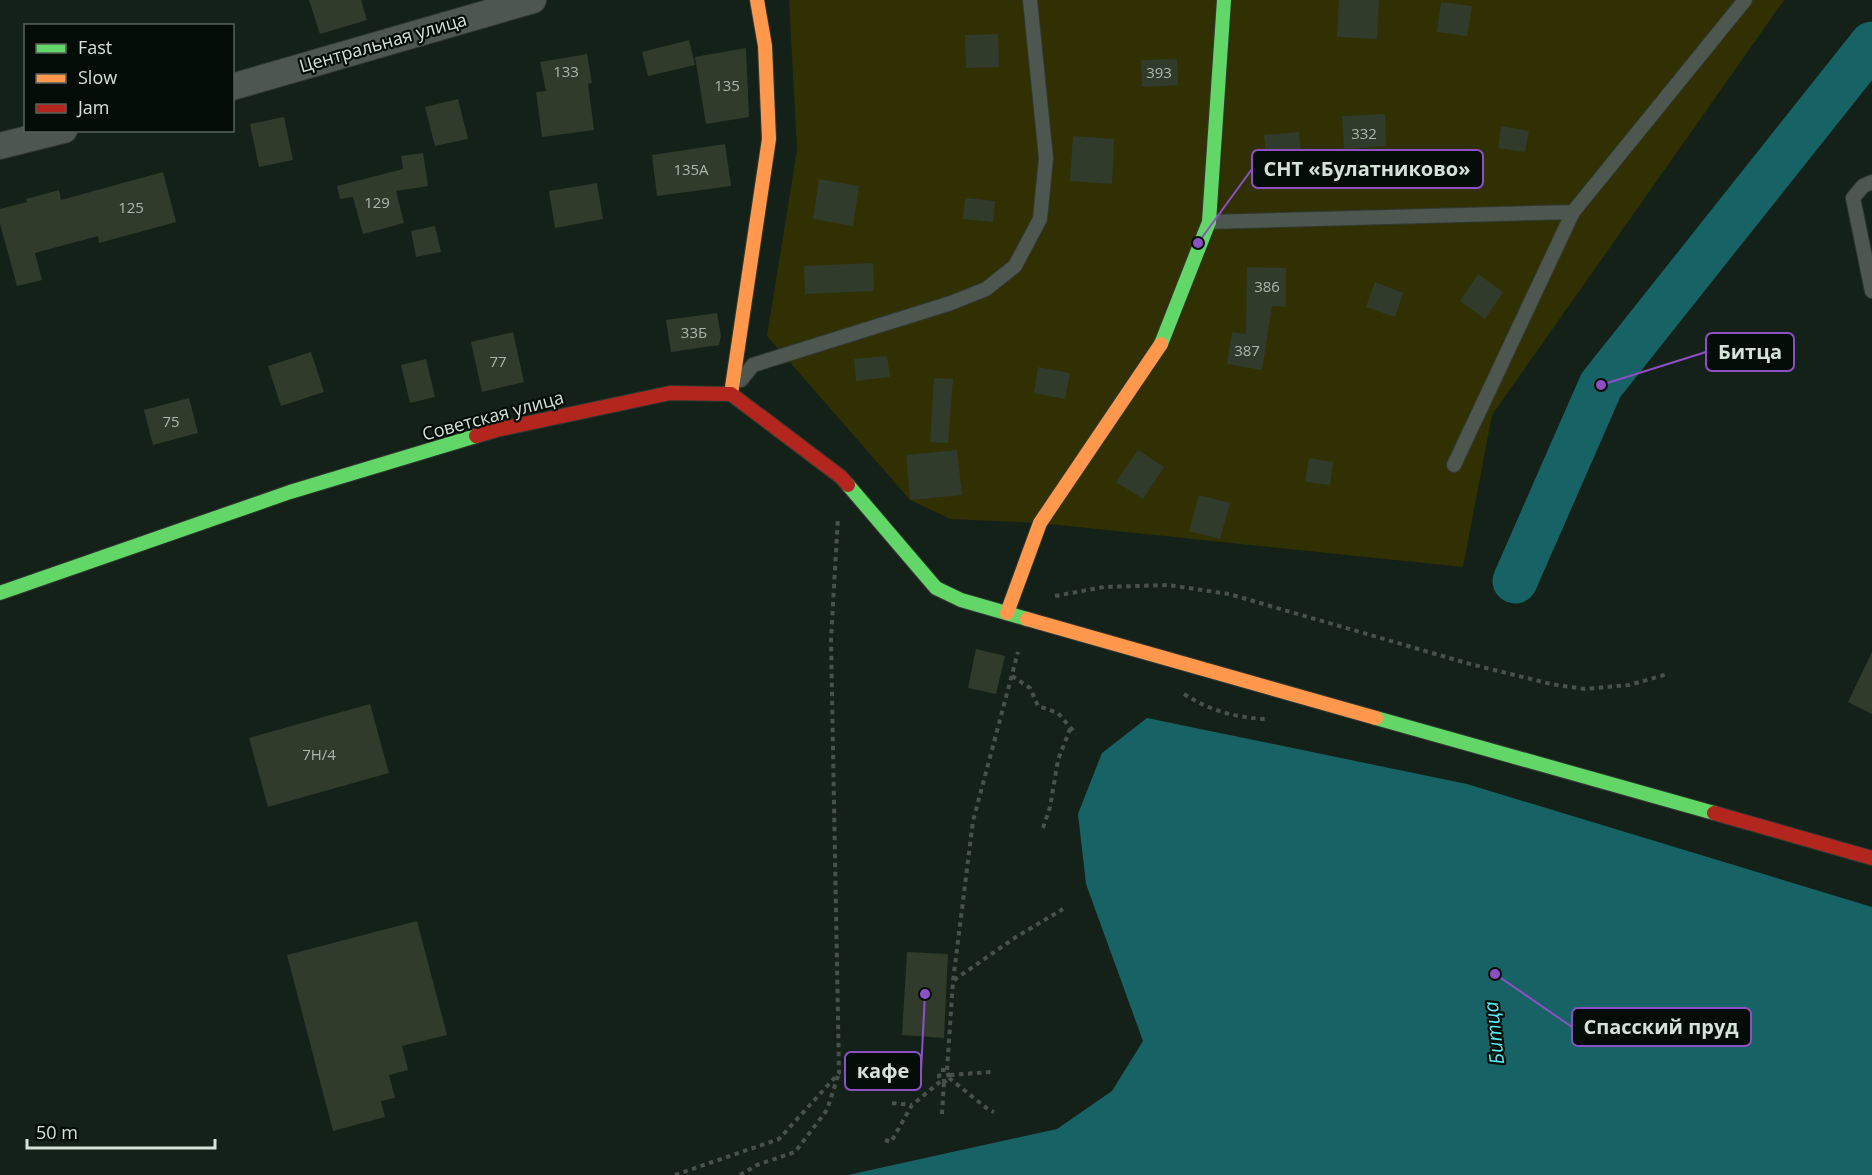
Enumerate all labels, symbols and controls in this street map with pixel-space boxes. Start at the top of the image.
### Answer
street label: Центральная улица [296,7,469,77]
legend [24,24,234,132]
text: Fast [78,35,112,59]
house number: 133 [553,61,579,81]
house number: 393 [1146,62,1172,82]
text: Slow [78,65,117,89]
house number: 135 [714,75,740,95]
text: Jam [76,95,110,119]
house number: 332 [1351,123,1377,143]
callout: СНТ «Булатниково» [1252,150,1483,188]
text: СНТ «Булатниково» [1264,155,1471,182]
house number: 135А [673,159,709,179]
house number: 129 [364,192,390,212]
house number: 125 [118,197,144,217]
house number: 386 [1254,276,1280,296]
house number: 33Б [681,322,707,342]
callout: Битца [1706,333,1794,371]
text: Битца [1718,338,1782,365]
house number: 387 [1234,340,1260,360]
house number: 77 [489,351,507,371]
street label: Советская улица [419,385,566,445]
house number: 75 [162,411,180,431]
house number: 7Н/4 [302,744,336,764]
water label: Битца [1477,1000,1510,1066]
callout: Спасский пруд [1572,1008,1751,1046]
text: Спасский пруд [1583,1013,1739,1040]
callout: кафе [845,1052,921,1090]
text: кафе [857,1057,909,1084]
scale bar [27,1112,214,1150]
text: 50 m [36,1120,78,1144]

